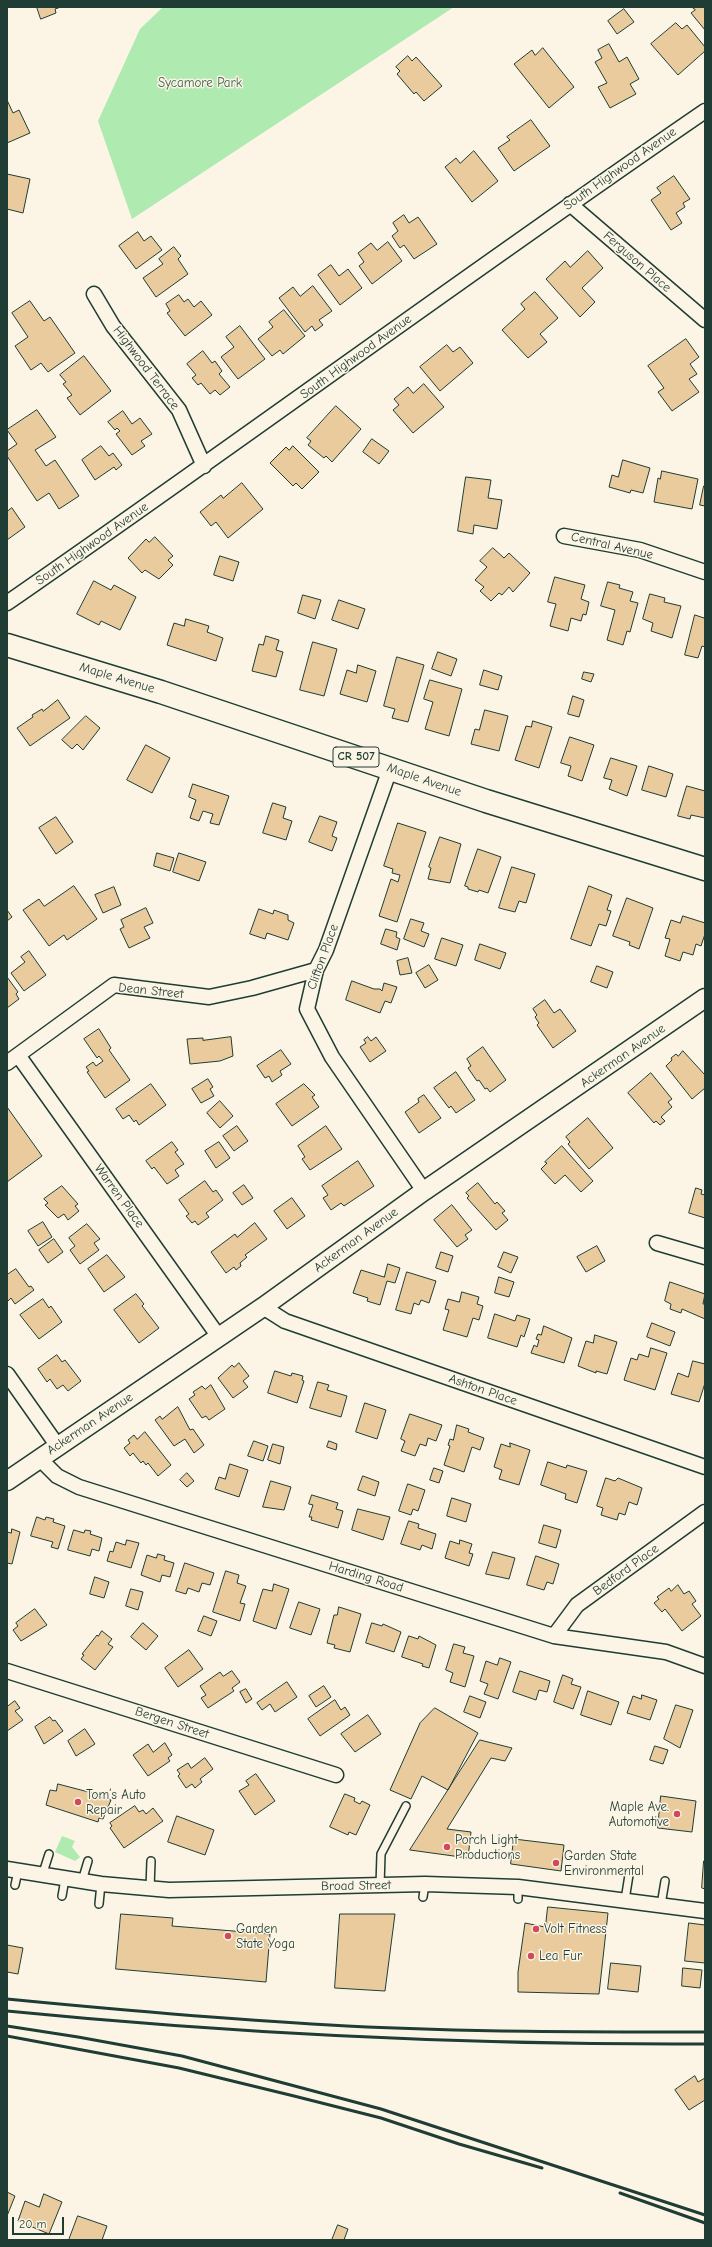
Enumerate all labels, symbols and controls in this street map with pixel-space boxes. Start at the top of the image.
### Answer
park label: Sycamore Park [158,75,242,91]
street label: South Highwood Avenue [561,124,679,214]
street label: Ferguson Place [600,228,674,296]
street label: South Highwood Avenue [297,311,415,403]
street label: Highwood Terrace [110,323,182,413]
street label: South Highwood Avenue [33,499,151,589]
street label: Central Avenue [569,529,655,563]
street label: Maple Avenue [78,659,156,697]
road number: CR 507 [333,747,379,767]
street label: Maple Avenue [385,760,463,800]
street label: Clifton Place [304,922,342,992]
street label: Dean Street [118,980,184,1002]
street label: Ackerman Avenue [578,1021,668,1091]
street label: Warren Place [91,1161,147,1231]
street label: Ackerman Avenue [311,1204,401,1276]
street label: Ashton Place [447,1371,519,1409]
street label: Ackerman Avenue [44,1390,136,1458]
street label: Bedford Place [590,1541,662,1599]
street label: Harding Road [327,1558,405,1596]
street label: Bergen Street [133,1704,211,1742]
place label: Tom’s Auto Repair [86,1787,146,1818]
marker: Tom’s Auto Repair [73,1797,83,1807]
place label: Maple Ave. Automotive [609,1799,669,1830]
marker: Maple Ave. Automotive [672,1809,682,1819]
place label: Porch Light Productions [455,1832,520,1863]
marker: Porch Light Productions [442,1842,452,1852]
place label: Garden State Environmental [564,1848,644,1879]
marker: Garden State Environmental [551,1858,561,1868]
street label: Broad Street [321,1878,391,1894]
place label: Garden State Yoga [236,1921,295,1952]
place label: Volt Fitness [544,1921,607,1937]
marker: Volt Fitness [531,1924,541,1934]
marker: Garden State Yoga [223,1931,233,1941]
place label: Lea Fur [539,1948,582,1964]
marker: Lea Fur [526,1951,536,1961]
scale bar [14,2209,66,2235]
text: 20 m [19,2217,47,2231]

